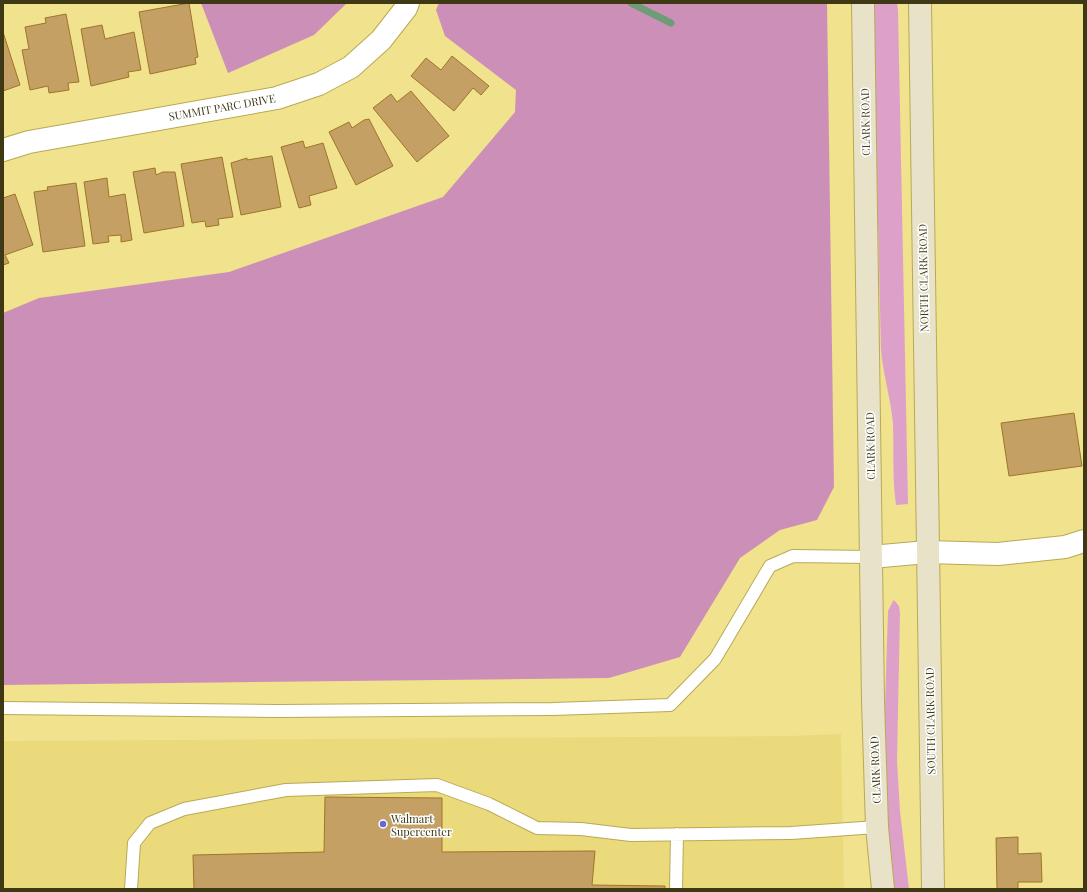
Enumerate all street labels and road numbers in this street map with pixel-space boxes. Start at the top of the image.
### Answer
street label: CLARK ROAD [857,88,873,156]
street label: SUMMIT PARC DRIVE [167,90,277,124]
street label: NORTH CLARK ROAD [915,224,931,332]
street label: CLARK ROAD [862,412,878,480]
street label: SOUTH CLARK ROAD [922,667,938,775]
street label: CLARK ROAD [866,736,884,804]

